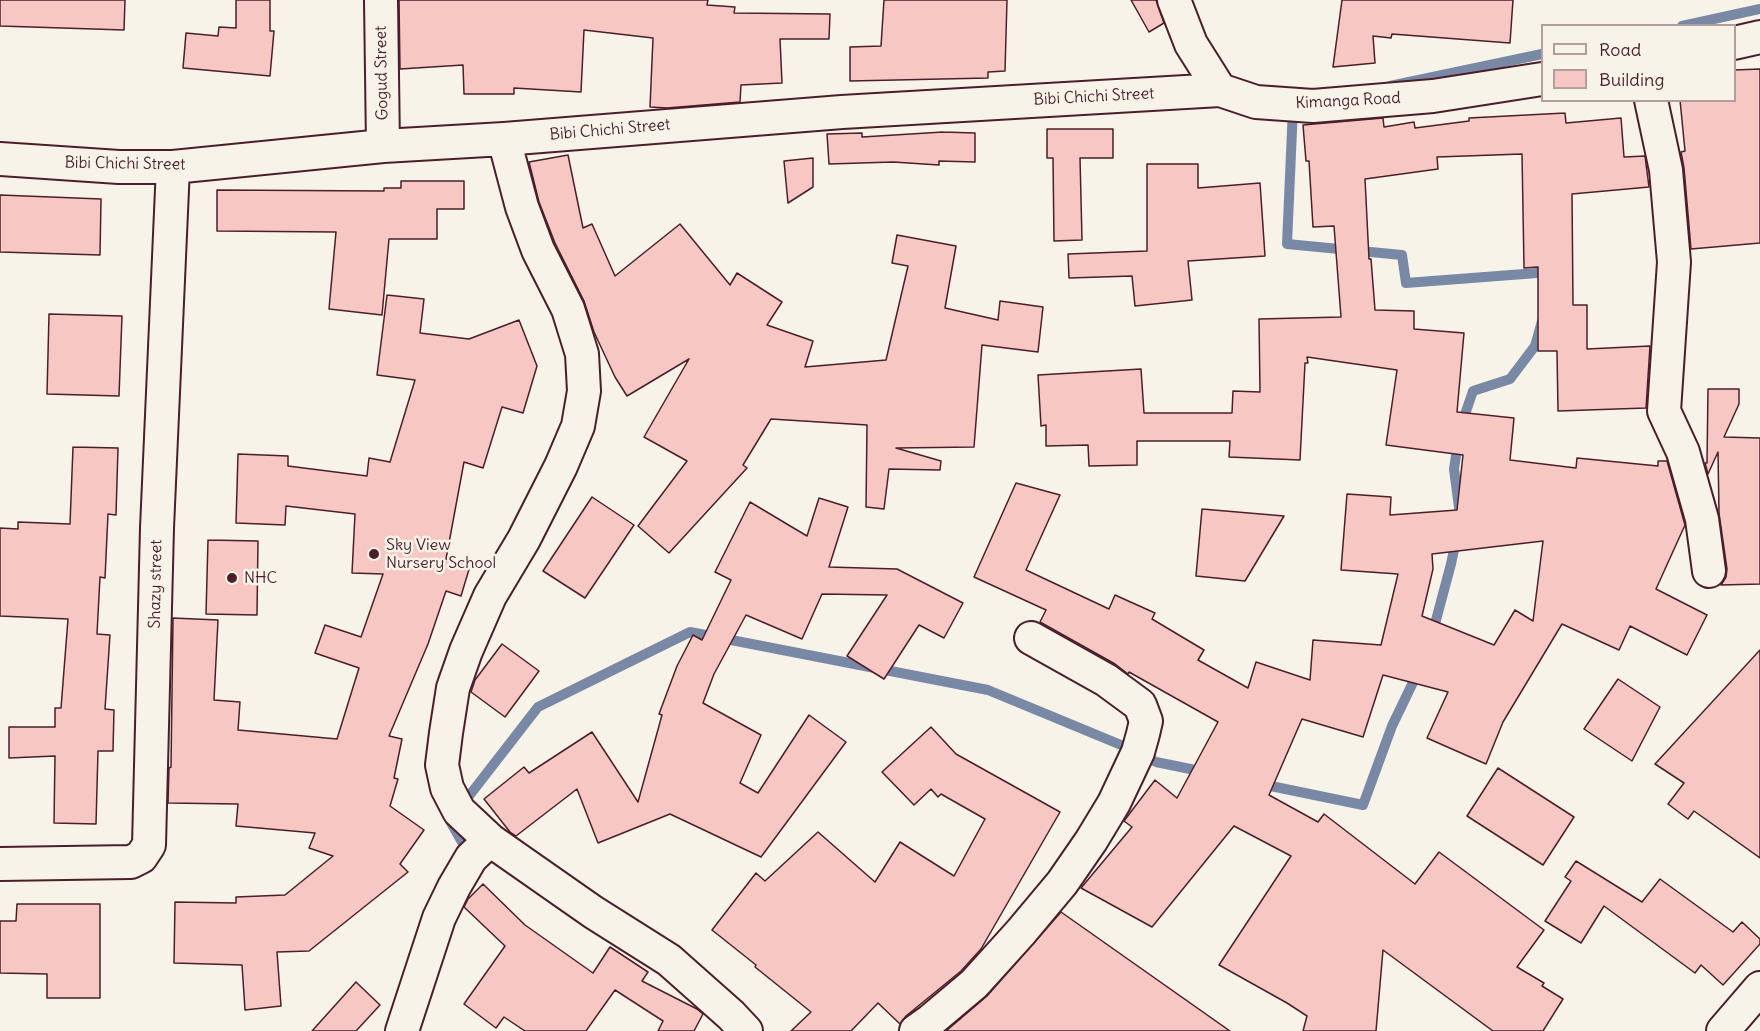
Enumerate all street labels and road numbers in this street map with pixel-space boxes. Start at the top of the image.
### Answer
street label: Gogud Street [372,26,392,120]
street label: Bibi Chichi Street [1033,84,1155,110]
street label: Kimanga Road [1295,89,1401,113]
street label: Bibi Chichi Street [549,115,671,145]
street label: Bibi Chichi Street [64,153,186,175]
street label: Shazy street [146,539,166,629]

